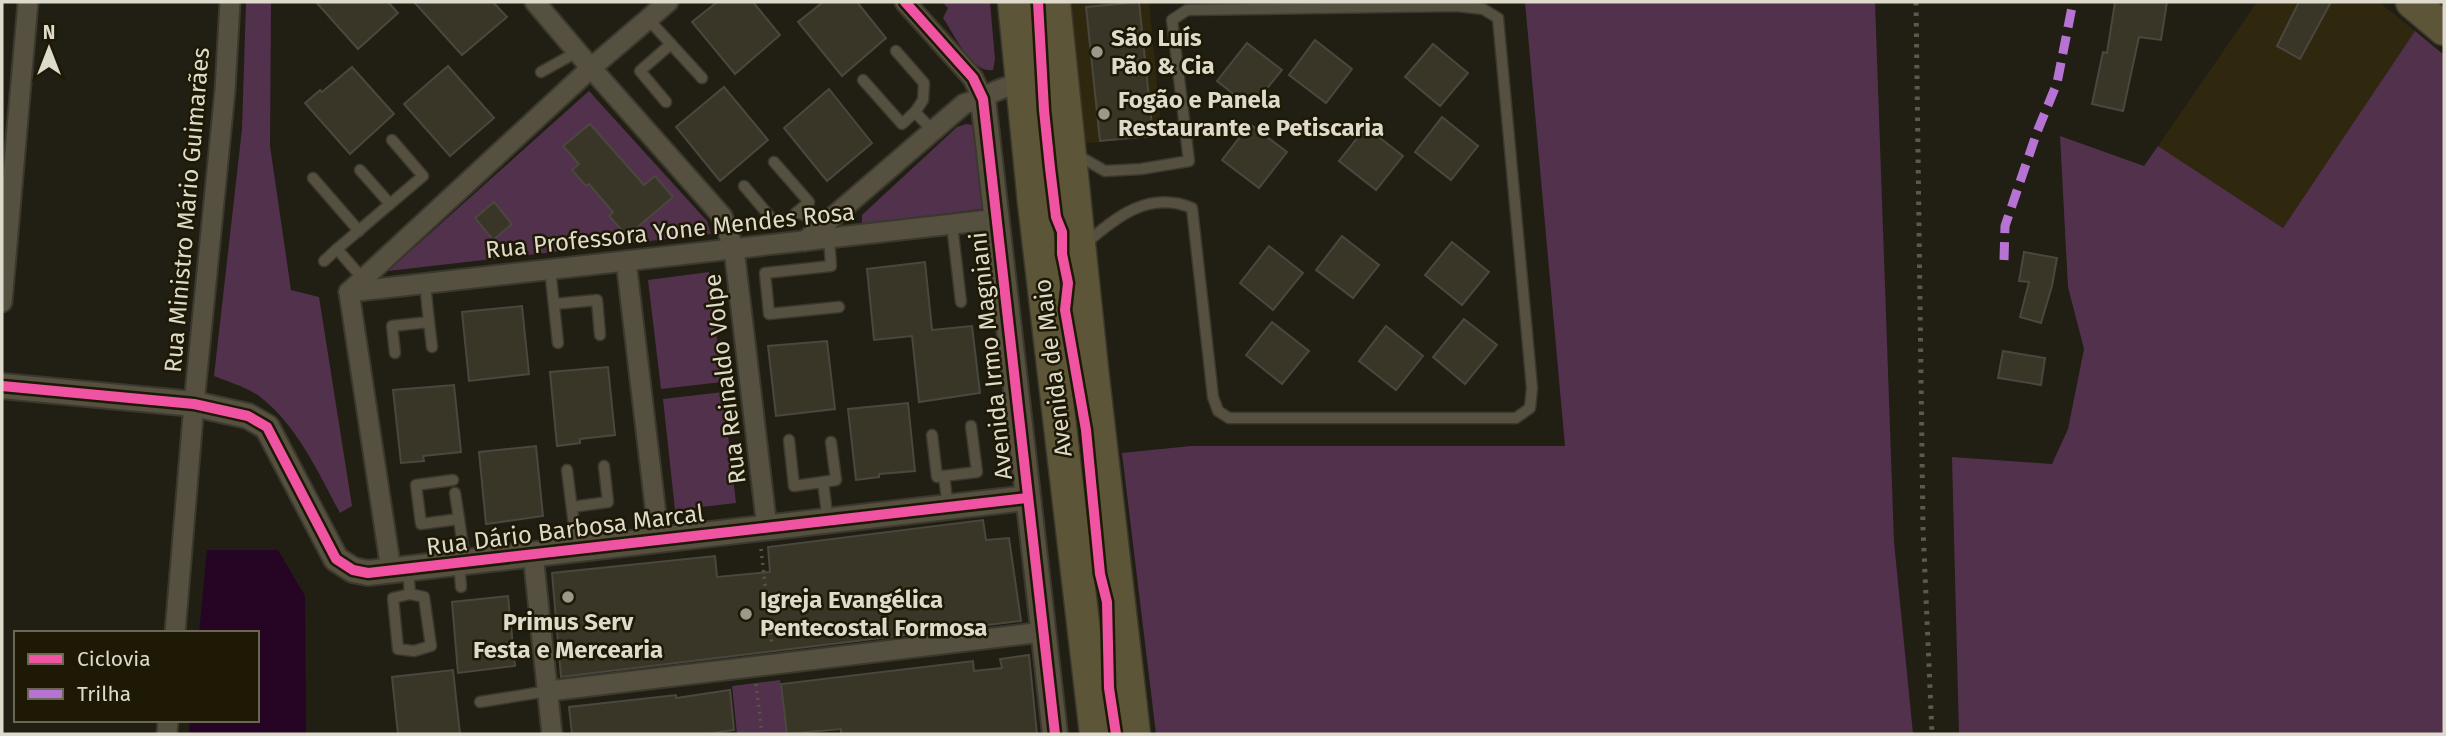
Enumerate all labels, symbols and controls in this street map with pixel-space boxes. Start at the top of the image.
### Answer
north arrow [14,14,84,84]
text: N [43,21,55,44]
place label: São Luís Pão & Cia [1111,24,1215,80]
marker: São Luís Pão & Cia [1089,44,1105,60]
street label: Rua Ministro Mário Guimarães [159,46,215,374]
place label: Fogão e Panela Restaurante e Petiscaria [1118,86,1384,142]
marker: Fogão e Panela Restaurante e Petiscaria [1096,106,1112,122]
street label: Rua Professora Yone Mendes Rosa [484,198,856,264]
street label: Avenida Irmo Magniani [964,231,1018,481]
street label: Rua Reinaldo Volpe [698,272,752,486]
street label: Avenida de Maio [1028,277,1078,459]
street label: Rua Dário Barbosa Marcal [425,499,705,561]
place label: Igreja Evangélica Pentecostal Formosa [760,586,987,642]
marker: Primus Serv Festa e Mercearia [560,589,576,605]
marker: Igreja Evangélica Pentecostal Formosa [738,606,754,622]
place label: Primus Serv Festa e Mercearia [473,608,663,664]
legend [14,631,259,722]
text: Ciclovia [77,646,151,672]
text: Trilha [77,681,131,707]

